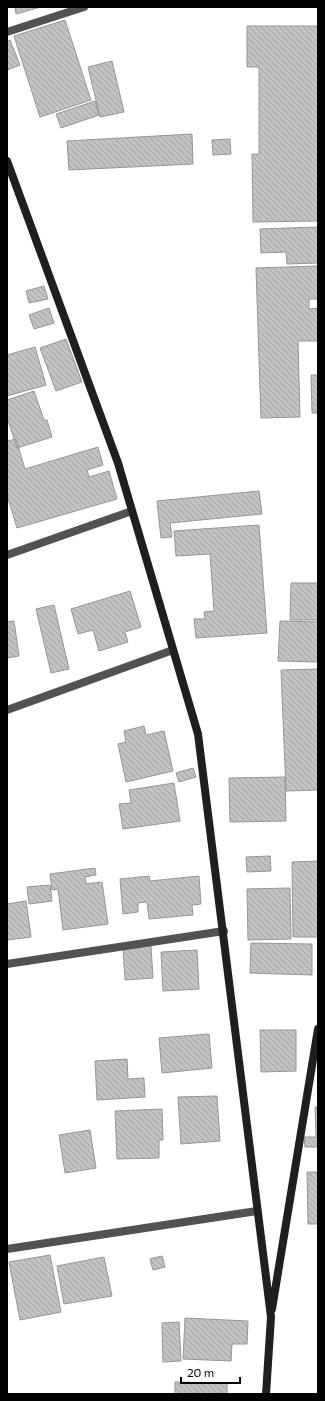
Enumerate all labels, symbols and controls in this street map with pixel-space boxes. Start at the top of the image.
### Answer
scale bar [181,1359,240,1385]
text: 20 m [187,1365,214,1379]

